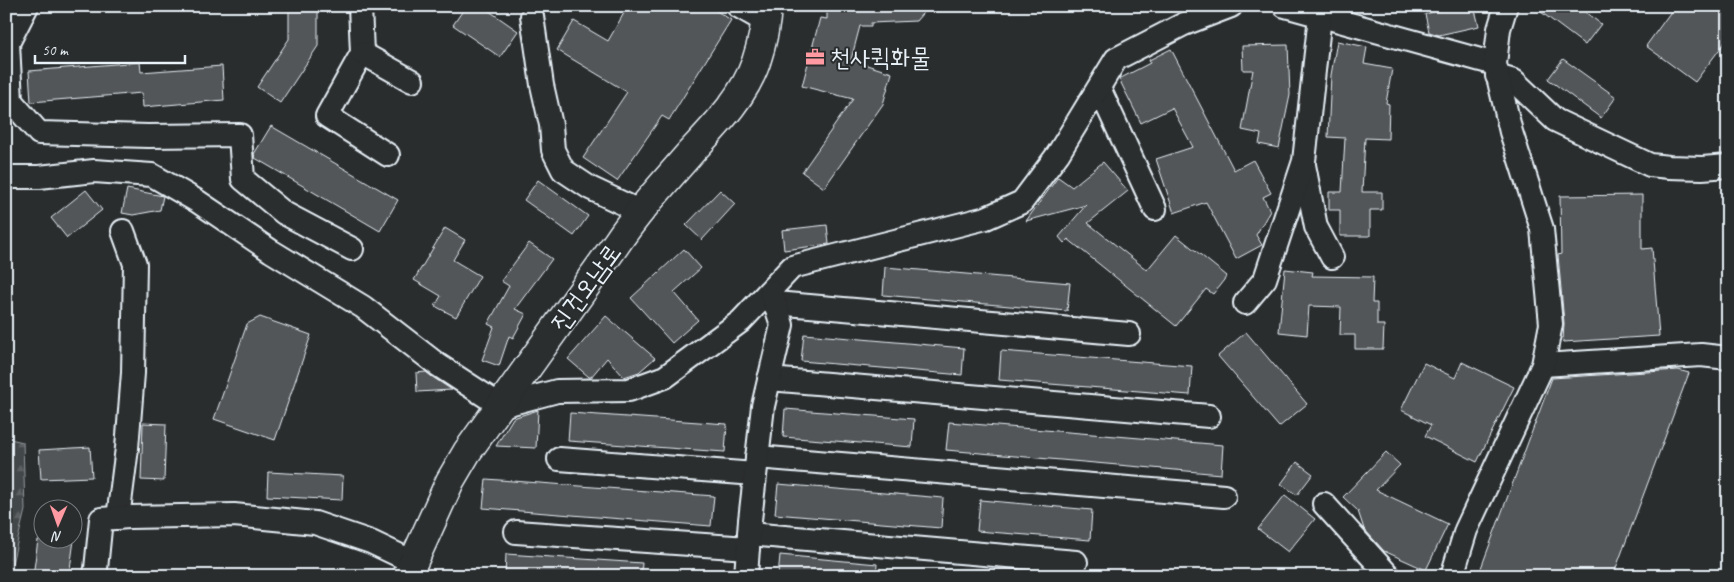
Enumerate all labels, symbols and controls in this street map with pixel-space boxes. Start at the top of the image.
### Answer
scale bar [35,32,185,64]
text: 50 m [42,41,69,60]
place label: 천사퀵화물 [830,42,931,74]
office icon: 천사퀵화물 [804,46,826,68]
street label: 진건오남로 [543,237,628,338]
north arrow [32,500,82,550]
text: N [51,528,62,545]

